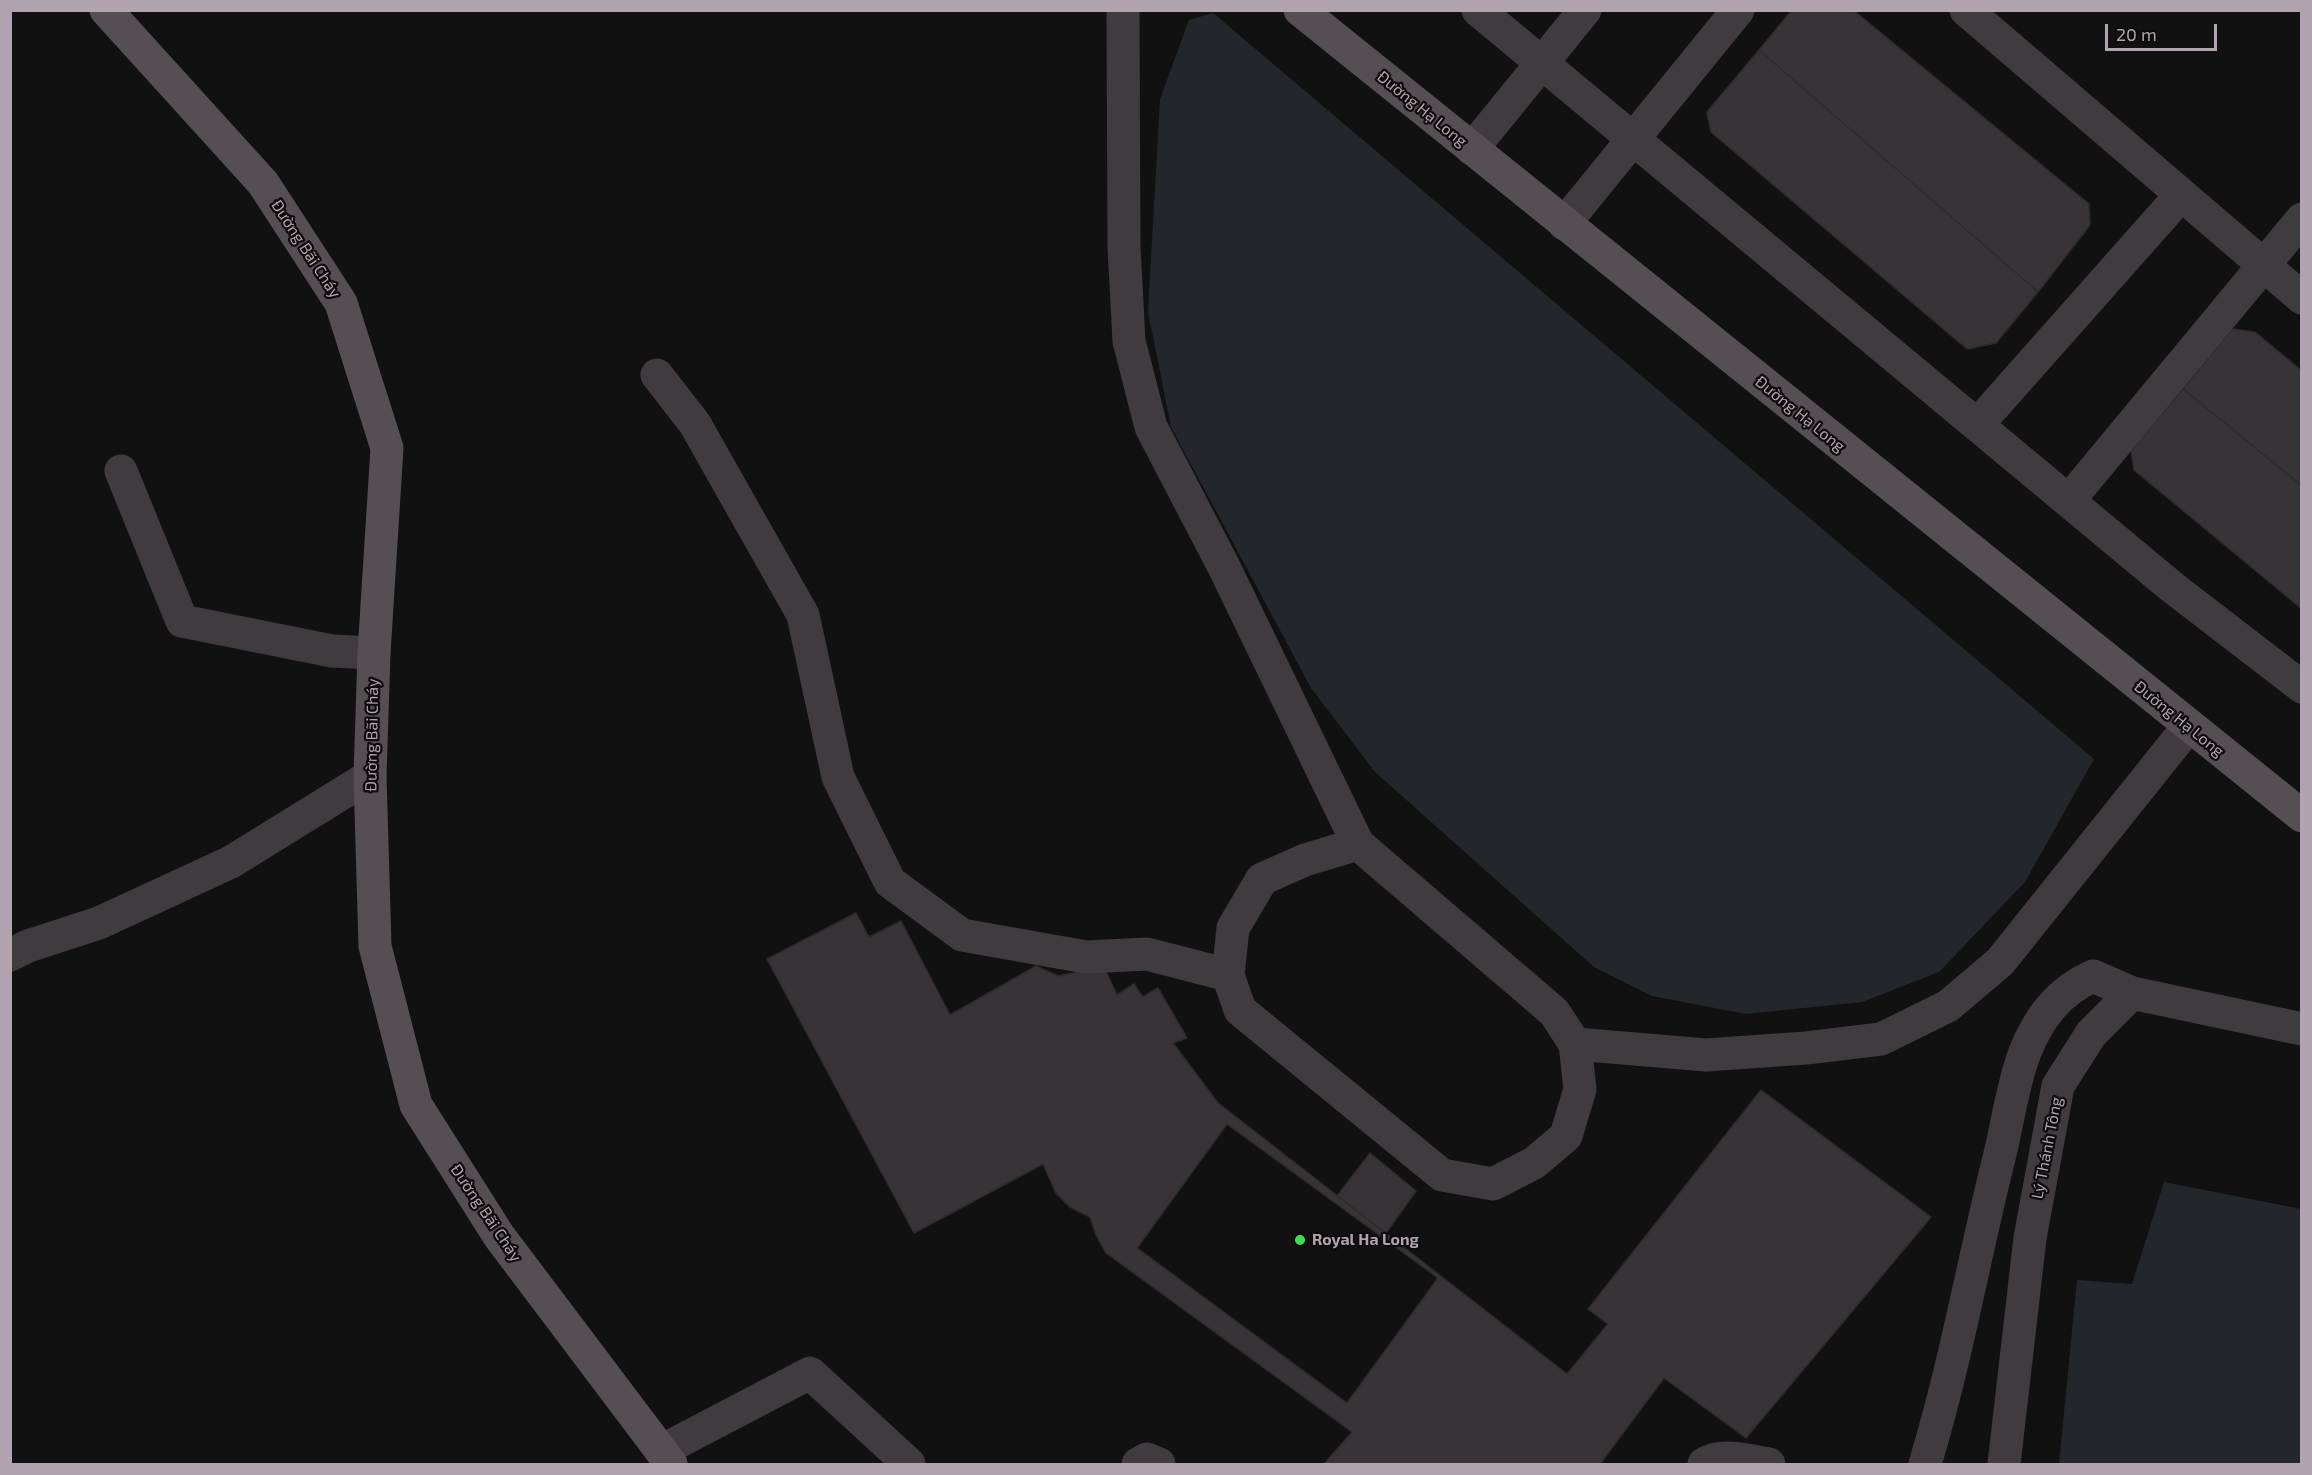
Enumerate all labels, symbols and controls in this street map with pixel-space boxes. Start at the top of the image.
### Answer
scale bar [2108,12,2220,50]
text: 20 m [2116,23,2157,45]
street label: Đường Hạ Long [1373,67,1471,151]
street label: Đường Bãi Cháy [267,196,345,302]
street label: Đường Hạ Long [1751,372,1849,456]
street label: Đường Hạ Long [2130,677,2228,761]
street label: Đường Bãi Cháy [361,678,383,792]
street label: Lý Thánh Tông [2028,1095,2066,1201]
street label: Đường Bãi Cháy [446,1161,526,1265]
place label: Royal Ha Long [1312,1230,1419,1250]
marker: Royal Ha Long [1293,1233,1307,1247]

